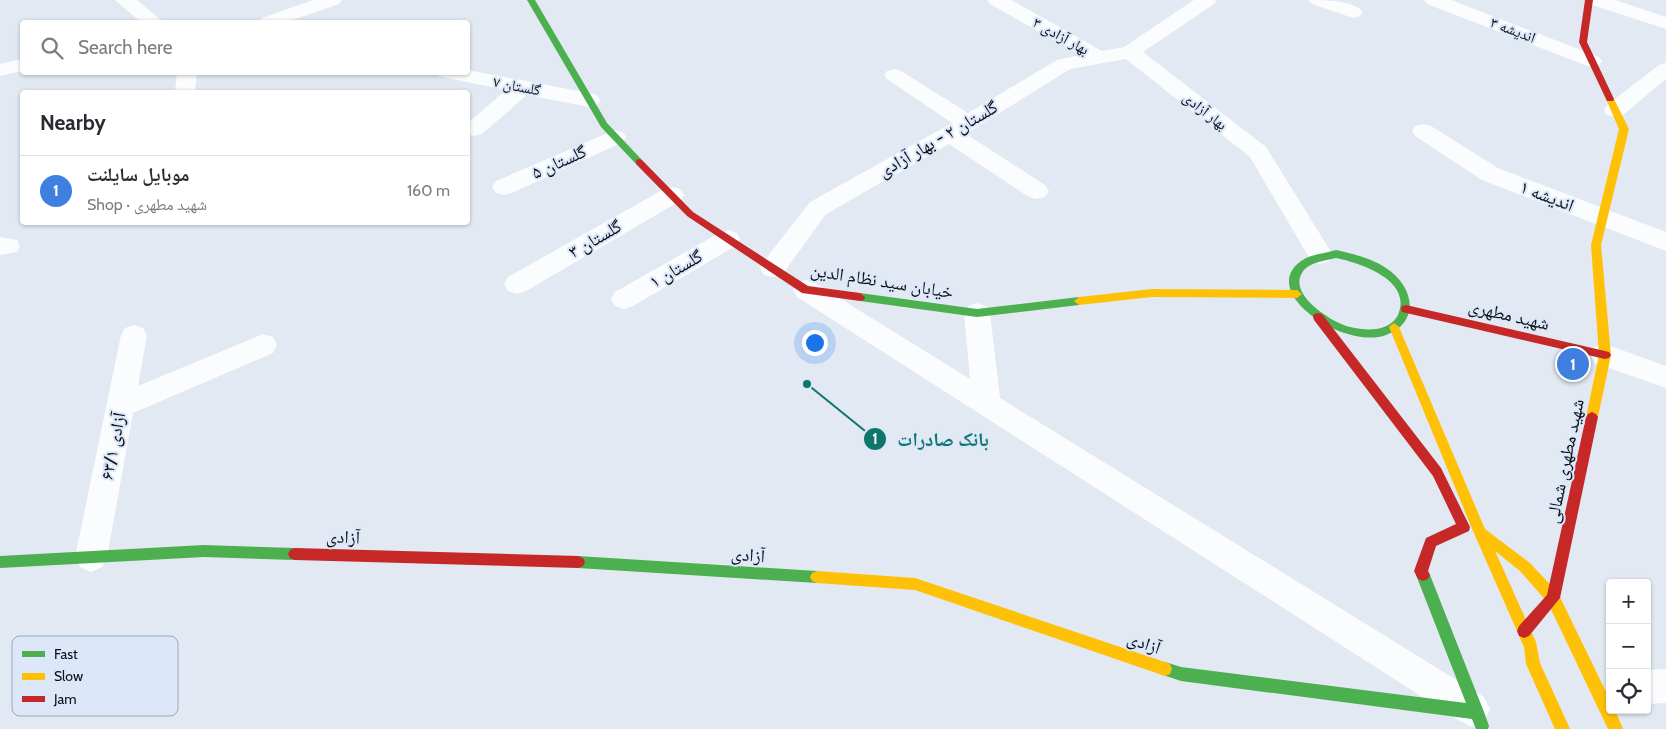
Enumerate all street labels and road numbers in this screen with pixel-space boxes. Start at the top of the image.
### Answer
street label: بهار آزادی ۳ [1029,13,1092,60]
street label: اندیشه ۳ [1488,13,1538,47]
street label: گلستان ۷ [492,73,543,100]
street label: بهار آزادی [1179,88,1231,135]
street label: گلستان ۲ - بهار آزادی [874,96,1002,182]
street label: گلستان ۵ [528,140,590,184]
street label: اندیشه ۱ [1517,176,1577,216]
street label: گلستان ۳ [565,215,626,263]
street label: گلستان ۱ [646,245,707,293]
street label: خیابان سید نظام الدین [809,259,955,304]
street label: شهید مطهری [1466,295,1552,335]
street label: شهید مطهری شمالی [1541,397,1589,525]
street label: آزادی ۶۳/۱ [96,410,130,482]
street label: آزادی [326,525,361,549]
street label: آزادی [730,543,766,567]
street label: آزادی [1124,627,1164,659]

